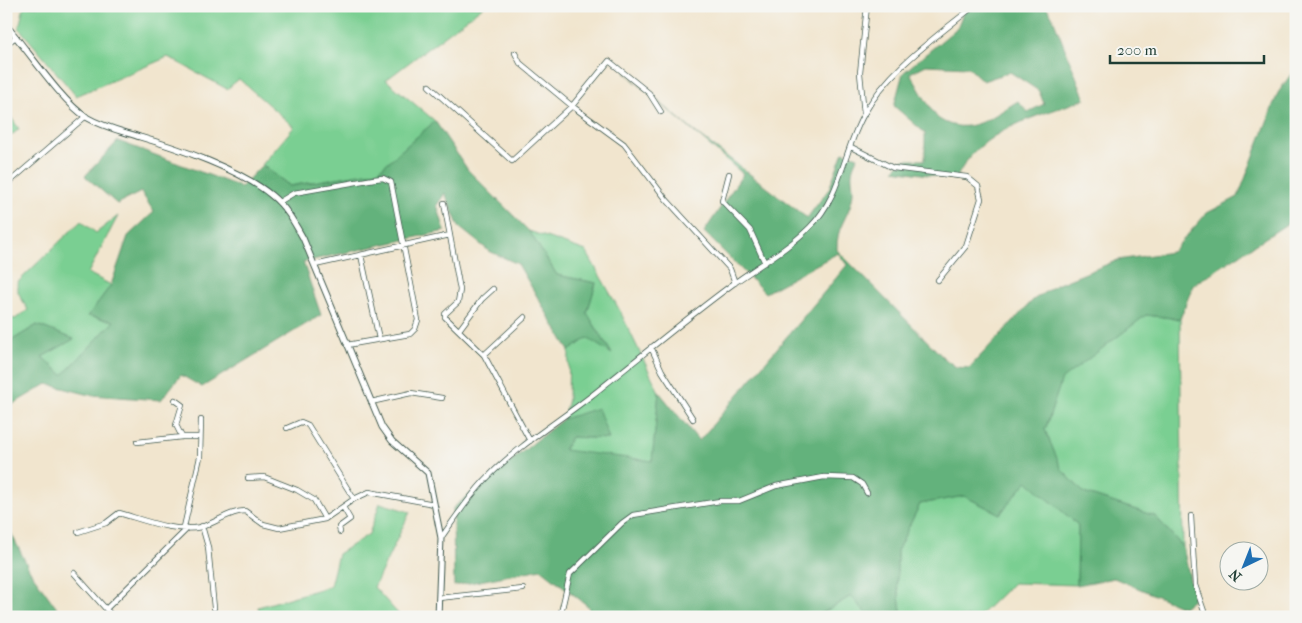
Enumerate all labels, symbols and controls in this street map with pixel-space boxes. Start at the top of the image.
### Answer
scale bar [1110,32,1263,64]
text: 200 m [1117,41,1157,59]
north arrow [1220,540,1270,590]
text: N [1226,565,1245,585]

